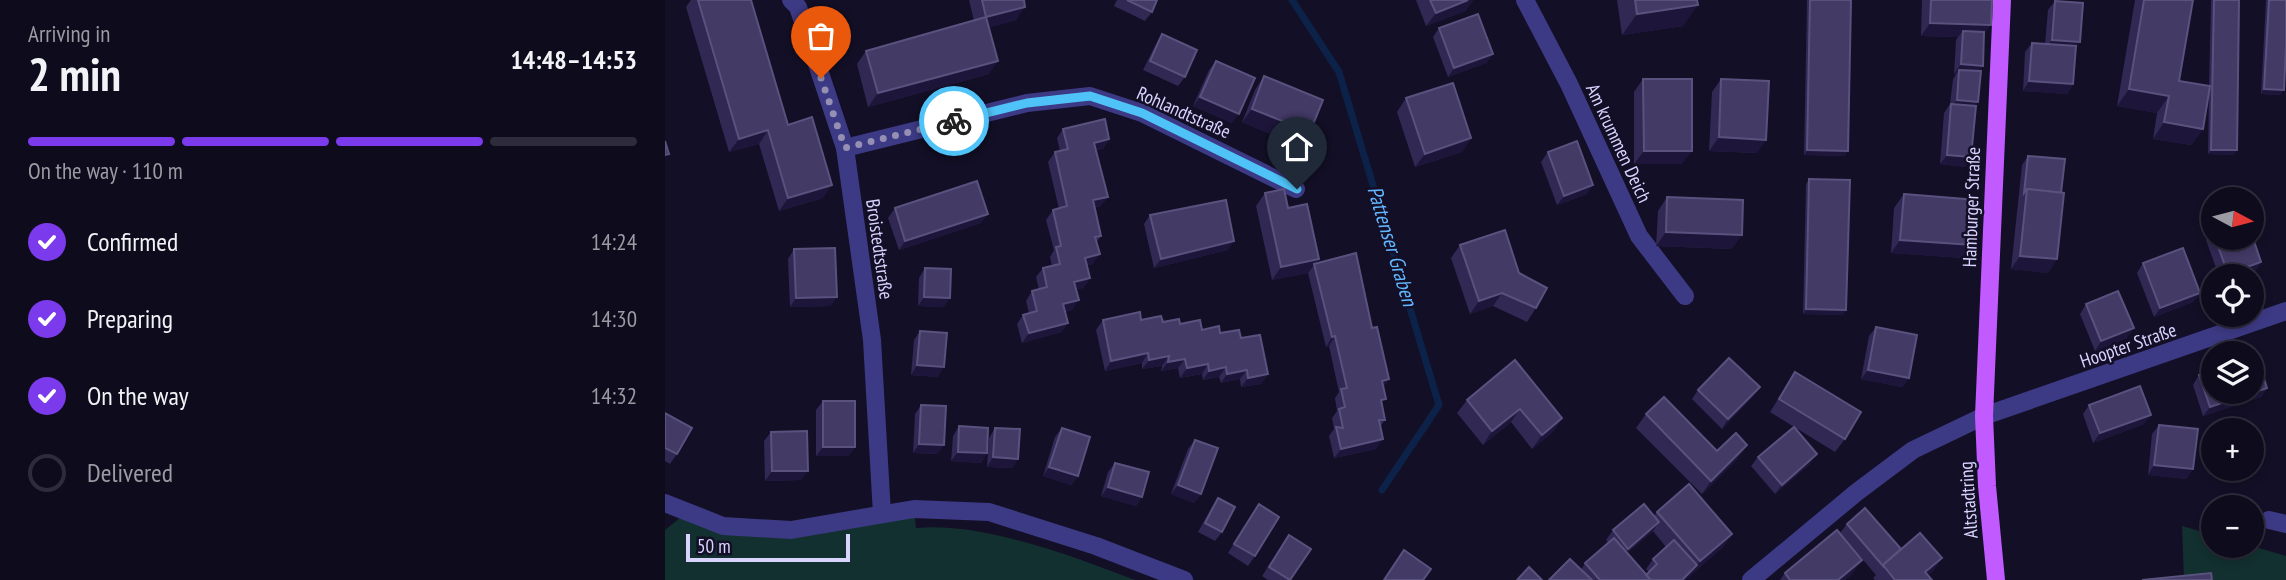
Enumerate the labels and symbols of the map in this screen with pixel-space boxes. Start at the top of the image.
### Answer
pin [791,6,851,78]
street label: Am krummen Deich [1581,80,1657,206]
street label: Rohlandtstraße [1133,81,1235,143]
courier [919,86,989,156]
pin [1267,117,1327,189]
street label: Hamburger Straße [1957,146,1985,268]
water label: Pattenser Graben [1361,183,1424,311]
north arrow [2201,187,2265,250]
street label: Broistedtstraße [861,197,899,301]
street label: Hoopter Straße [2077,317,2179,373]
street label: Altstadtring [1953,461,1983,539]
scale bar [686,531,851,563]

